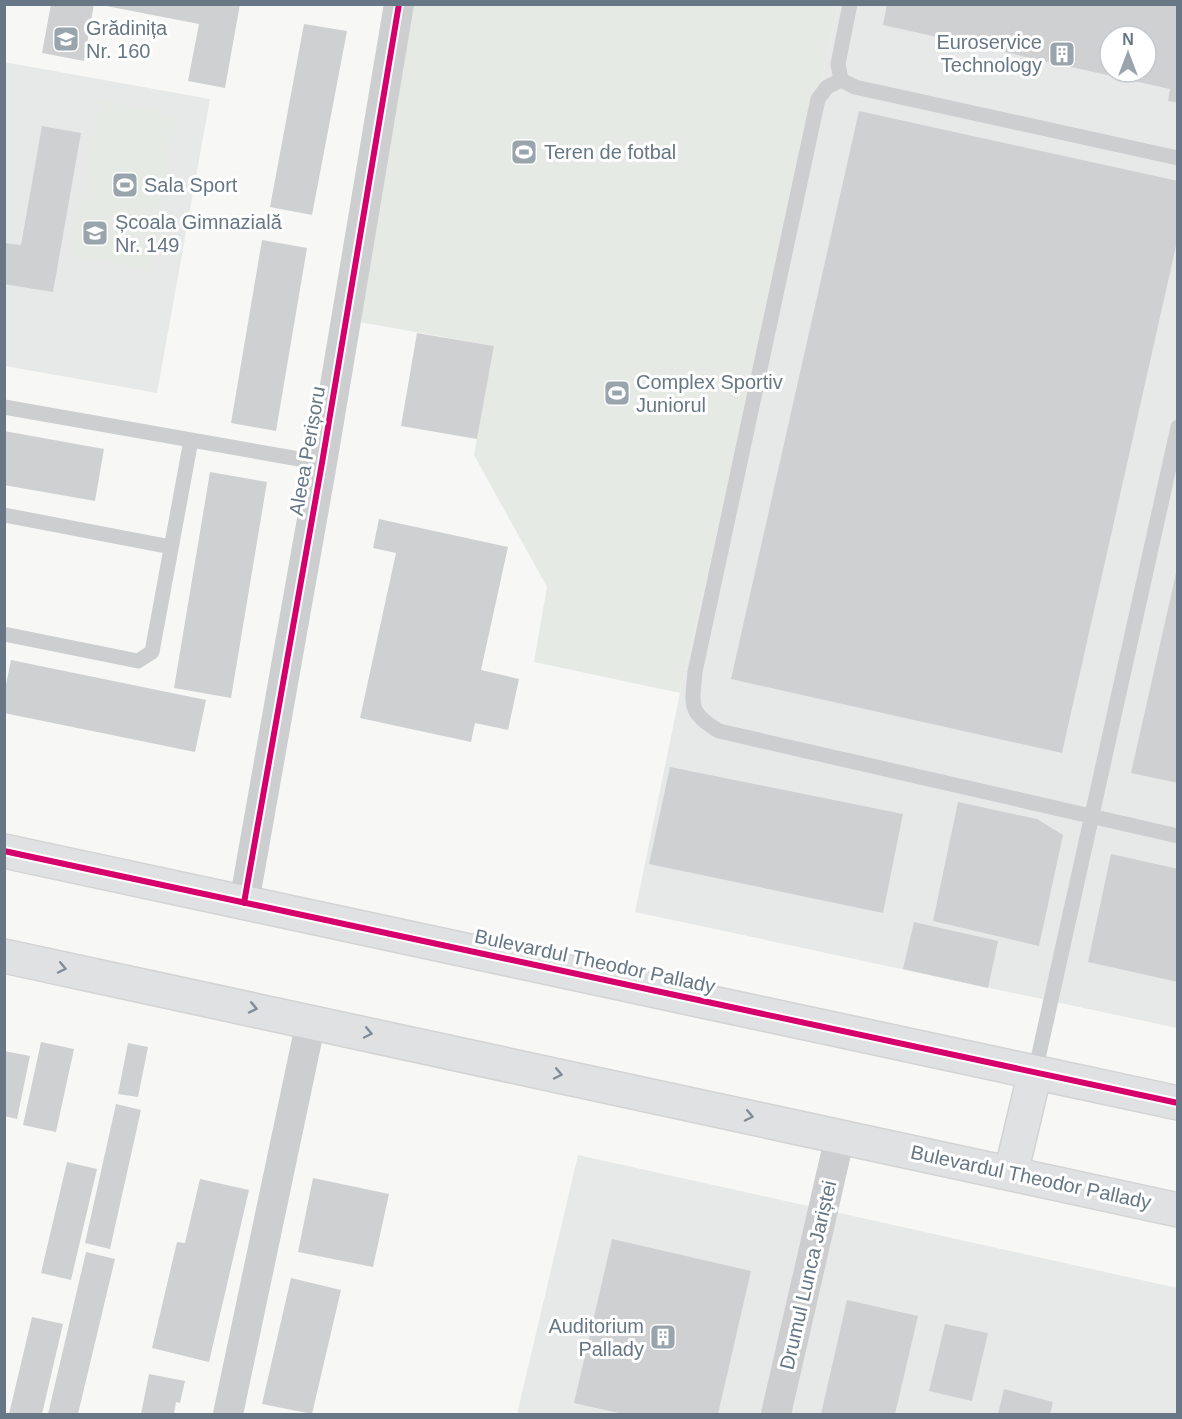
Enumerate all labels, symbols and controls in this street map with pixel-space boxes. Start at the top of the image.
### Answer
place label: Grădinița Nr. 160 [86,17,168,62]
school or university icon: Grădinița Nr. 160 [51,24,81,54]
north arrow [1098,24,1158,84]
place label: Euroservice Technology [936,31,1042,76]
text: N [1122,31,1134,48]
building icon: Euroservice Technology [1047,39,1077,69]
sports icon: Teren de fotbal [509,137,539,167]
place label: Teren de fotbal [544,141,676,163]
sports icon: Sala Sport [110,170,140,200]
place label: Sala Sport [144,174,238,196]
place label: Școala Gimnazială Nr. 149 [115,211,283,256]
school or university icon: Școala Gimnazială Nr. 149 [80,218,110,248]
place label: Complex Sportiv Juniorul [636,371,783,416]
sports icon: Complex Sportiv Juniorul [602,378,632,408]
street label: Aleea Perișoru [285,384,329,518]
street label: Bulevardul Theodor Pallady [473,925,717,997]
one-way arrow [56,961,66,974]
one-way arrow [247,1001,257,1014]
one-way arrow [362,1026,372,1039]
one-way arrow [553,1067,563,1080]
one-way arrow [744,1109,754,1122]
street label: Bulevardul Theodor Pallady [909,1141,1153,1213]
street label: Drumul Lunca Jariștei [776,1178,840,1372]
place label: Auditorium Pallady [548,1315,644,1360]
building icon: Auditorium Pallady [648,1322,678,1352]

